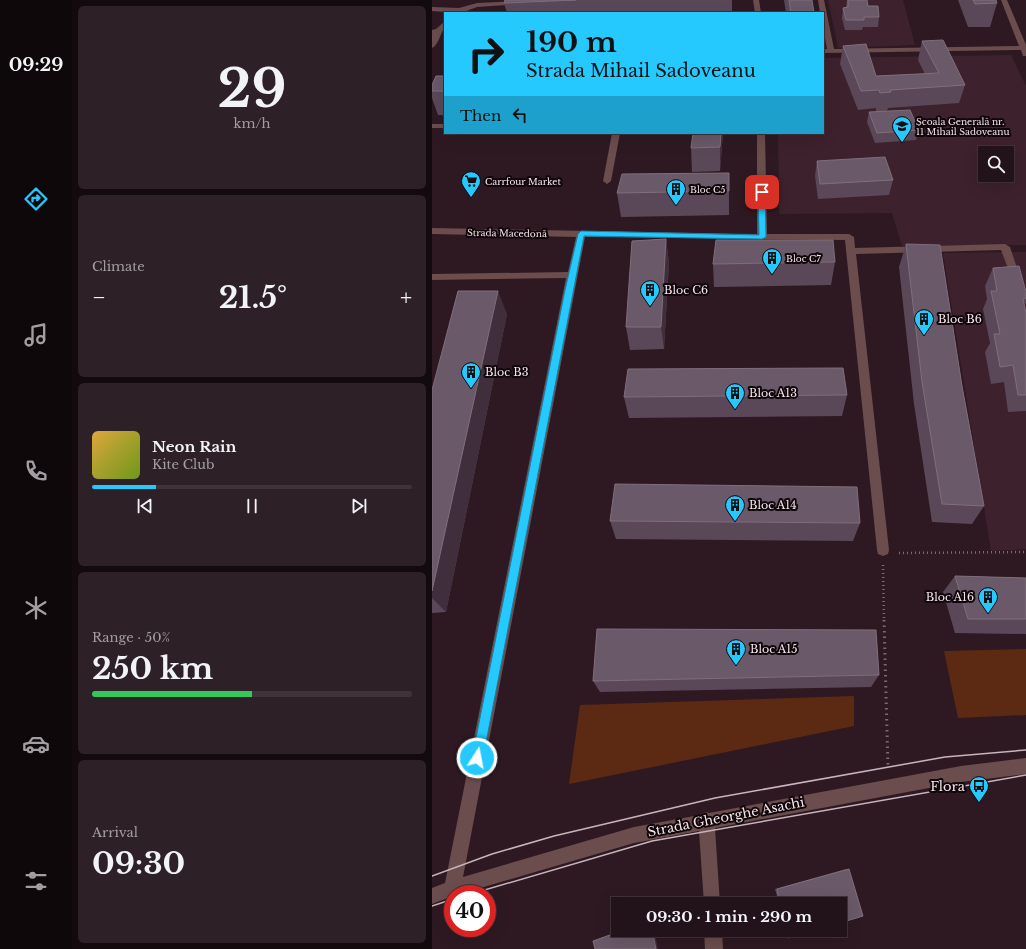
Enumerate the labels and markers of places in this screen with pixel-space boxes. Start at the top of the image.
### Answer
school or university icon: Școala Generală nr. 11 Mihail Sadoveanu [891,115,913,143]
place label: Școala Generală nr. 11 Mihail Sadoveanu [916,116,1009,137]
supermarket icon: Carrfour Market [460,170,482,198]
pin [745,175,779,209]
place label: Carrfour Market [485,176,561,187]
building icon: Bloc C5 [665,178,687,206]
place label: Bloc C5 [690,184,725,195]
building icon: Bloc C7 [761,247,783,275]
place label: Bloc C7 [786,253,821,264]
building icon: Bloc C6 [639,279,661,307]
place label: Bloc C6 [664,283,708,297]
building icon: Bloc B6 [913,308,935,336]
place label: Bloc B6 [938,312,982,326]
building icon: Bloc B3 [460,361,482,389]
place label: Bloc B3 [485,365,529,379]
building icon: Bloc A13 [724,382,746,410]
place label: Bloc A13 [749,386,797,400]
building icon: Bloc A14 [724,494,746,522]
place label: Bloc A14 [749,498,797,512]
building icon: Bloc A16 [977,586,999,614]
place label: Bloc A16 [926,590,974,604]
building icon: Bloc A15 [725,638,747,666]
place label: Bloc A15 [750,642,797,656]
bus stop icon: Flora [968,775,990,803]
place label: Flora [930,778,966,795]

